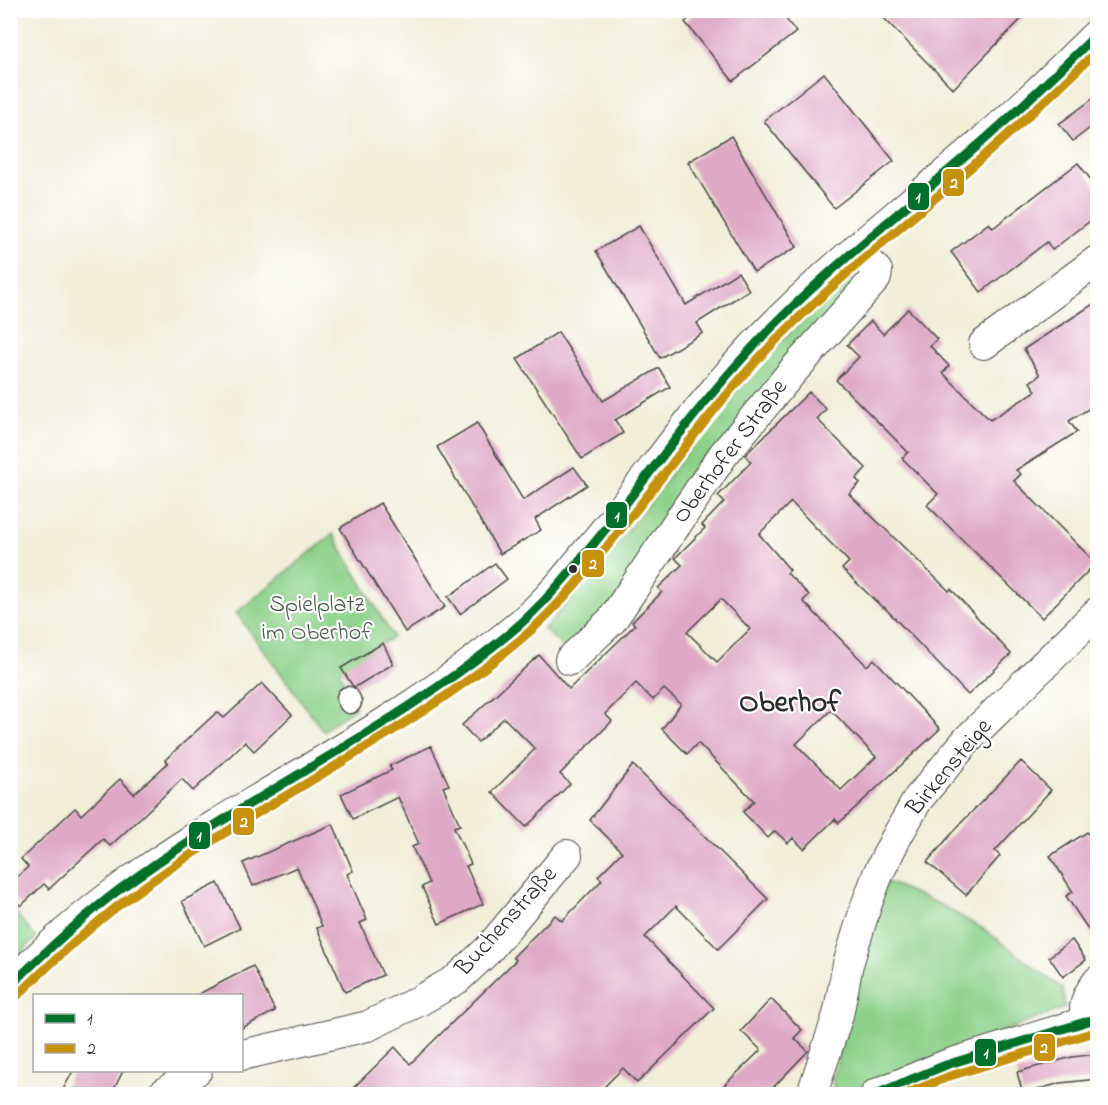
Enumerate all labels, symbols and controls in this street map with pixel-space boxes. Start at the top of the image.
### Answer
line badge: 2 [942,168,965,197]
text: 2 [949,172,958,196]
line badge: 1 [907,182,930,211]
text: 1 [915,186,921,210]
street label: Oberhofer Straße [665,372,797,532]
line badge: 1 [605,501,628,529]
text: 1 [614,505,620,529]
line badge: 2 [581,549,605,578]
text: 2 [588,553,597,577]
unlabelled marker [567,563,579,575]
park label: Spielplatz im Oberhof [262,588,373,651]
district label: Oberhof [739,682,842,726]
street label: Birkensteige [898,711,1001,825]
line badge: 2 [232,807,255,836]
text: 2 [239,811,248,835]
line badge: 1 [188,821,211,850]
text: 1 [196,825,202,849]
street label: Buchenstraße [447,859,566,986]
legend [33,994,243,1072]
text: 1 [87,1007,93,1033]
line badge: 2 [1033,1033,1056,1062]
text: 2 [87,1037,96,1063]
text: 2 [1039,1037,1048,1061]
line badge: 1 [974,1038,997,1067]
text: 1 [983,1042,989,1066]

